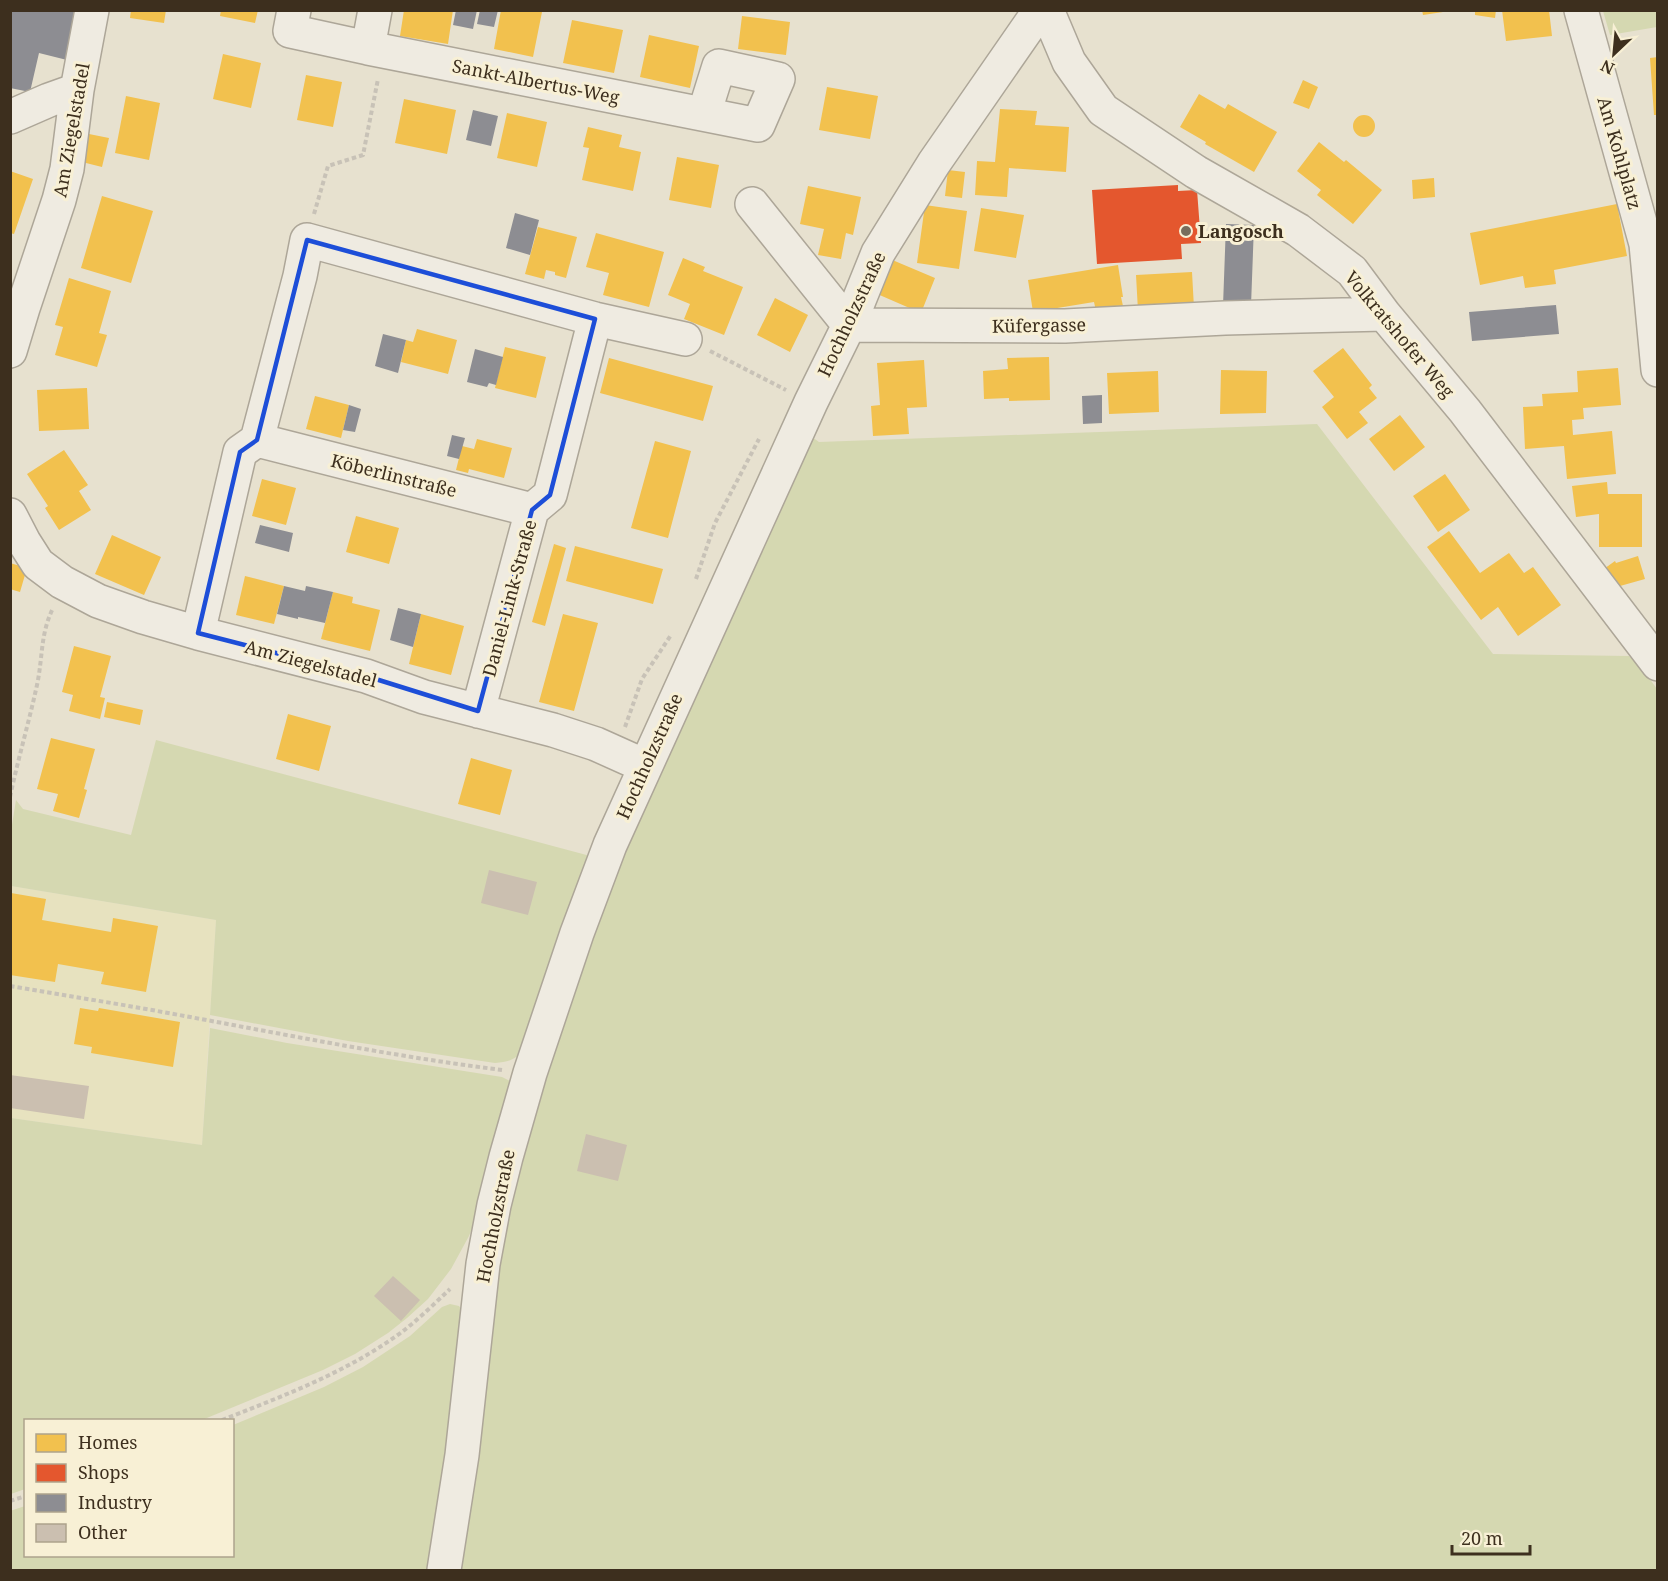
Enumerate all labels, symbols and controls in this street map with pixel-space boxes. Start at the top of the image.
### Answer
north arrow [1584,24,1644,84]
street label: Sankt-Albertus-Weg [450,53,622,109]
text: N [1597,55,1618,80]
street label: Am Ziegelstadel [47,60,95,199]
street label: Am Kohlplatz [1592,94,1648,212]
place label: Langosch [1198,219,1284,243]
marker: Langosch [1179,224,1193,238]
street label: Hochholzstraße [811,248,891,380]
street label: Volkratshofer Weg [1340,266,1460,403]
street label: Küfergasse [992,312,1086,338]
street label: Köberlinstraße [329,448,459,502]
street label: Daniel-Link-Straße [476,517,542,679]
street label: Am Ziegelstadel [242,634,380,692]
street label: Hochholzstraße [610,689,688,823]
street label: Hochholzstraße [470,1147,520,1285]
legend [24,1419,234,1557]
text: Homes [78,1430,137,1454]
text: Shops [78,1460,129,1484]
text: Industry [78,1490,153,1514]
scale bar [1452,1518,1530,1556]
text: Other [78,1520,128,1544]
text: 20 m [1461,1526,1503,1550]

